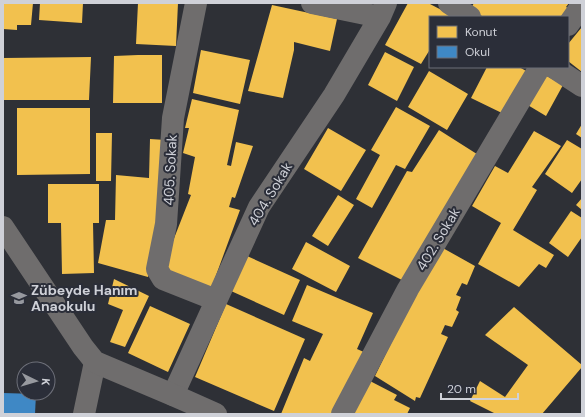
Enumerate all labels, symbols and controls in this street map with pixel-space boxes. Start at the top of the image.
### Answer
legend [429,16,569,68]
text: Konut [465,24,497,40]
text: Okul [465,44,490,60]
street label: 405. Sokak [159,134,181,206]
street label: 404. Sokak [244,159,296,229]
street label: 402. Sokak [412,204,464,274]
place label: Zübeyde Hanım Anaokulu [31,281,137,315]
school or university icon: Zübeyde Hanım Anaokulu [10,289,28,307]
north arrow [16,361,56,401]
scale bar [441,375,518,401]
text: K [39,378,53,386]
text: 20 m [447,381,476,397]

